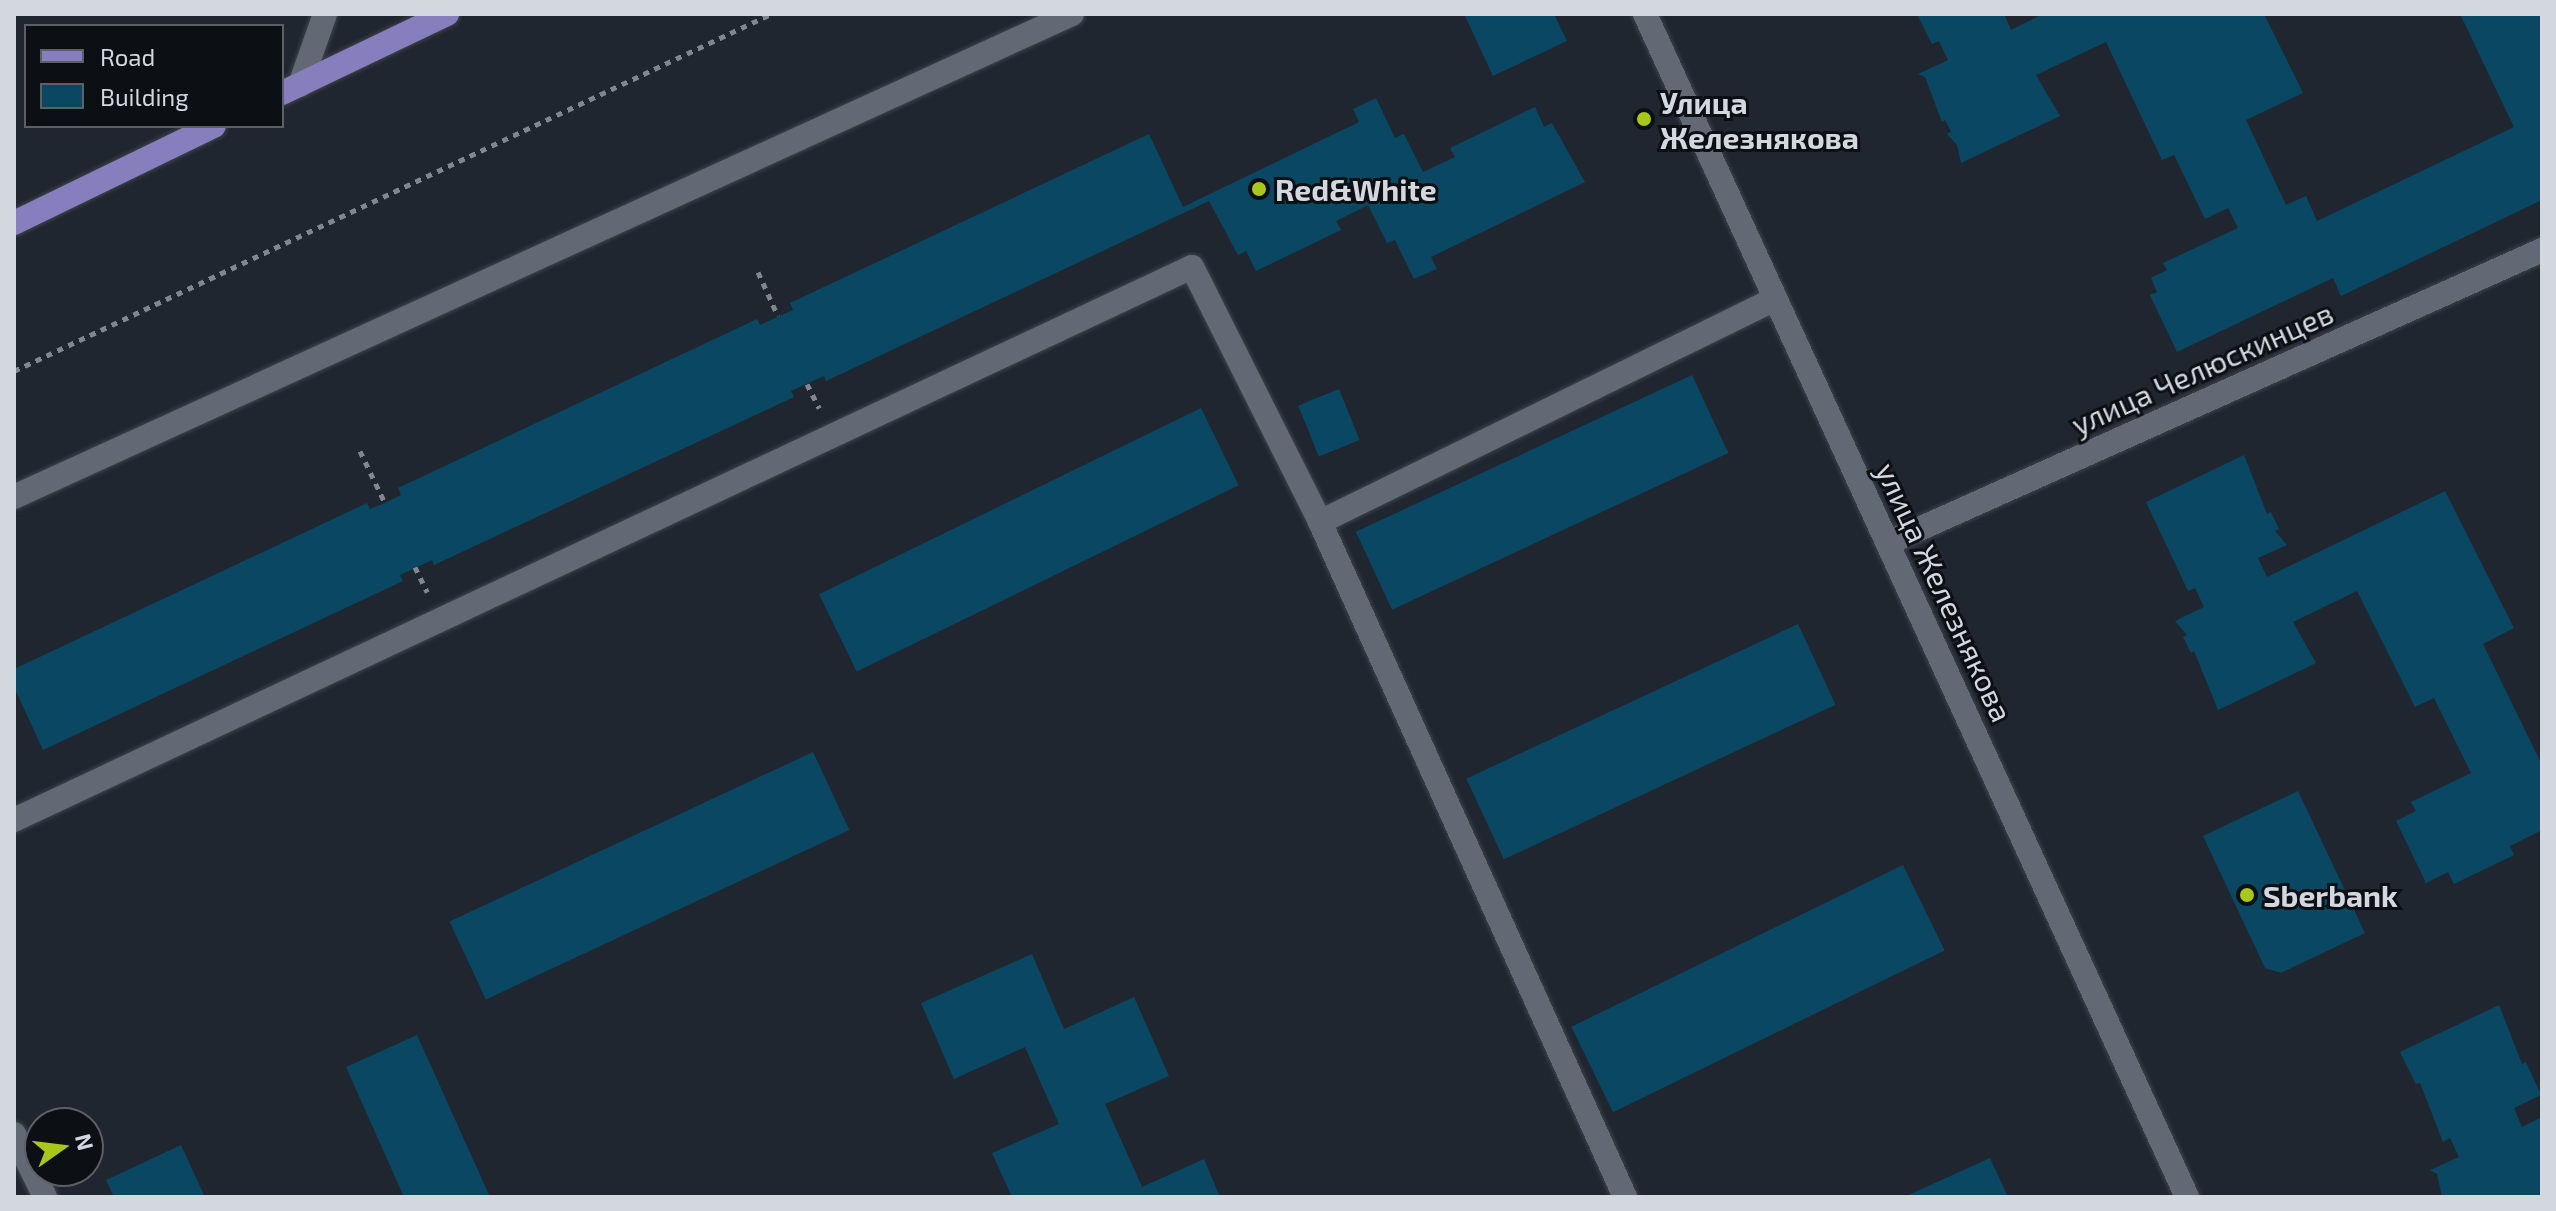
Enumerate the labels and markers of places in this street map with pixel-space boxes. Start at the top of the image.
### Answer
place label: Улица Железнякова [1660,84,1859,154]
marker: Улица Железнякова [1635,110,1653,128]
place label: Red&White [1275,171,1437,207]
marker: Red&White [1250,180,1268,198]
place label: Sberbank [2263,877,2398,913]
marker: Sberbank [2238,886,2256,904]

